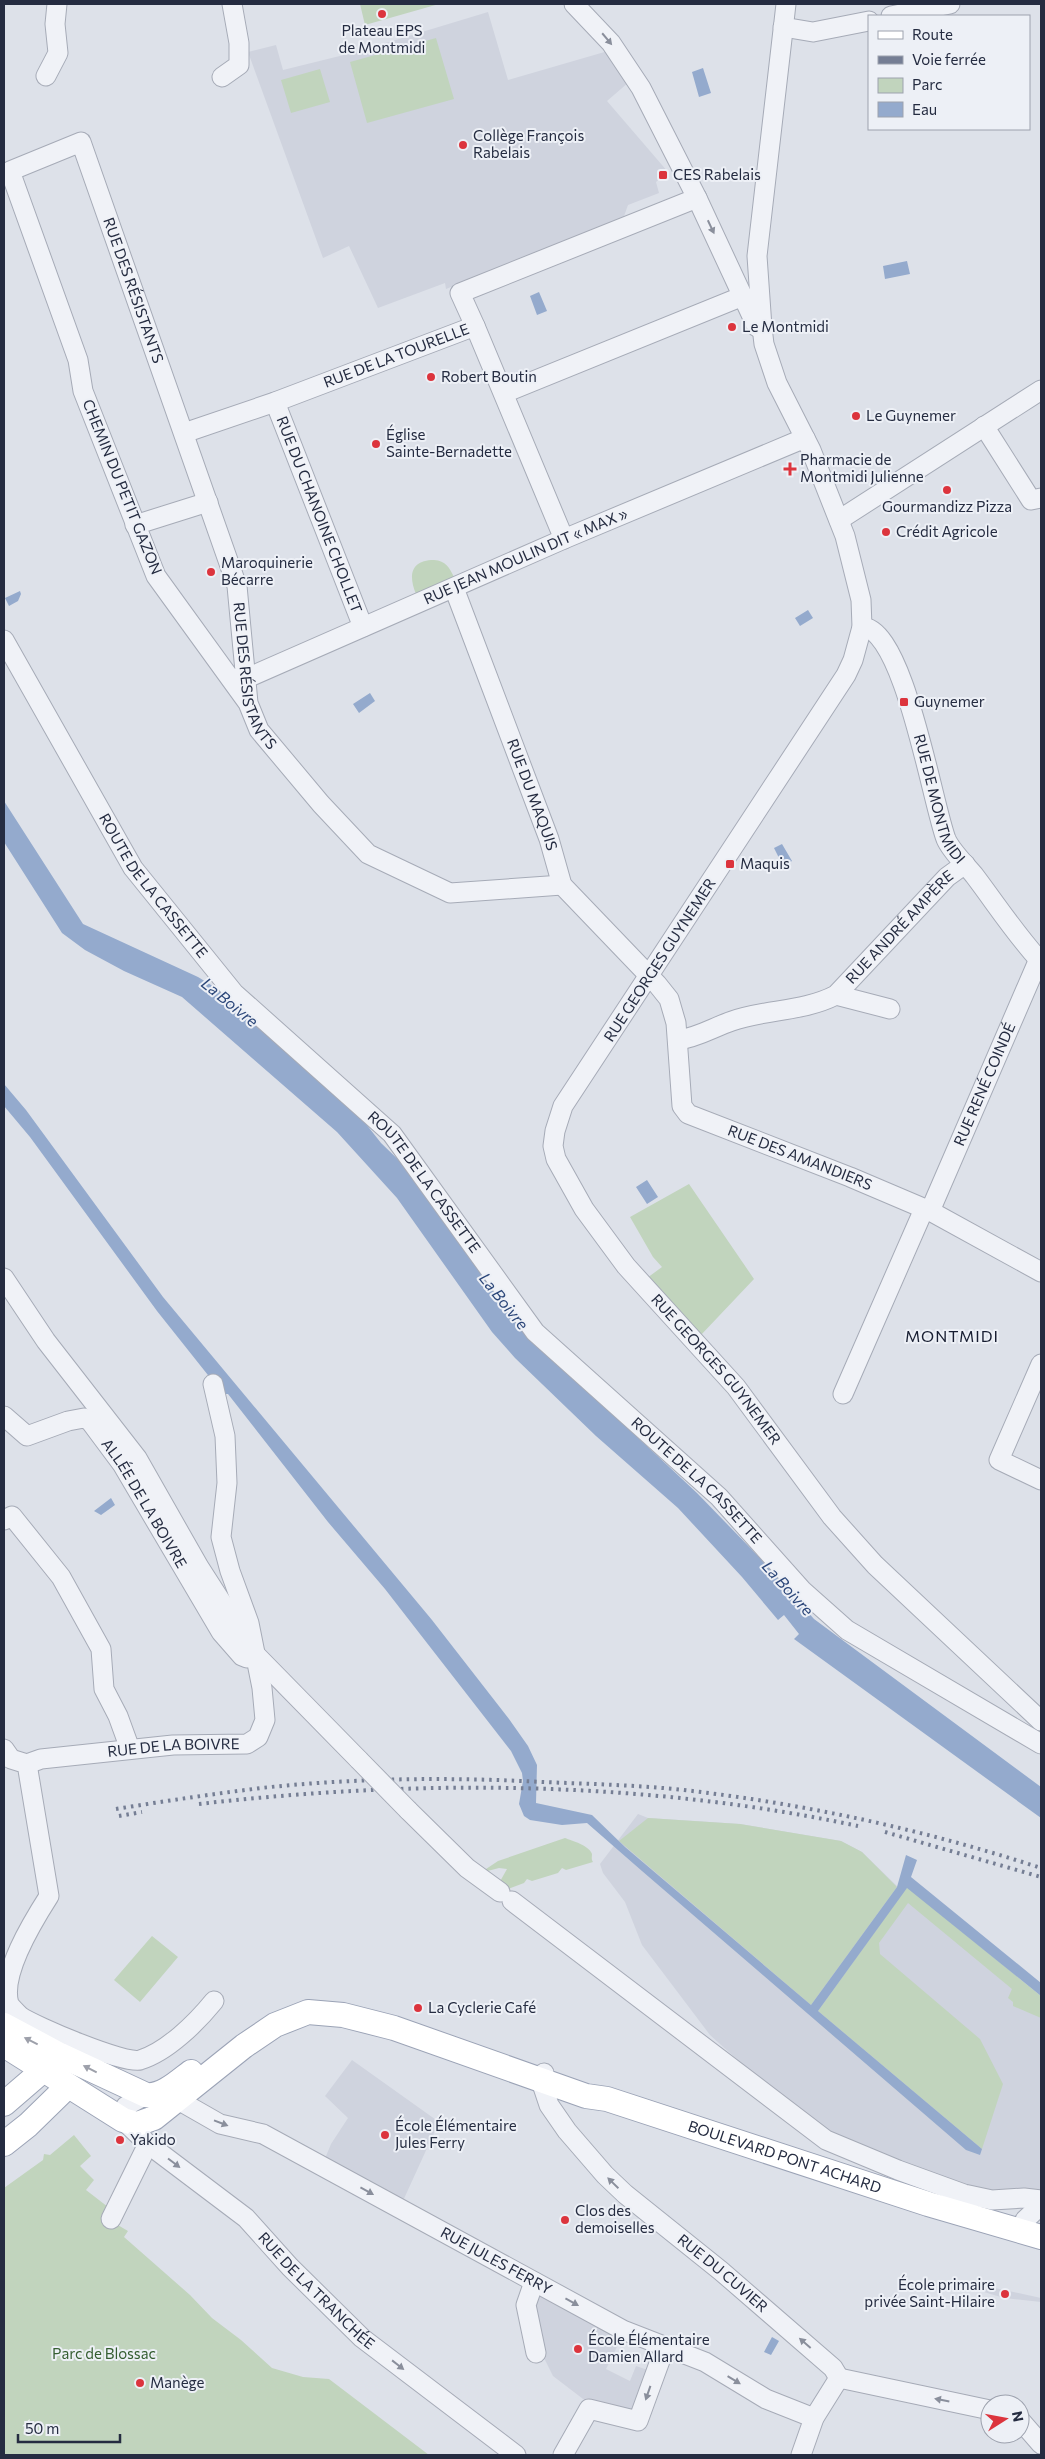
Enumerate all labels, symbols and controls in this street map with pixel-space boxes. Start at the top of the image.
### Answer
marker: Plateau EPS de Montmidi [376,8,388,20]
legend [868,15,1030,130]
place label: Plateau EPS de Montmidi [339,21,425,56]
text: Route [912,25,953,43]
one-way arrow [602,33,613,46]
text: Voie ferrée [912,50,986,68]
text: Parc [912,75,942,93]
text: Eau [912,100,937,118]
place label: Collège François Rabelais [473,126,584,161]
marker: Collège François Rabelais [457,139,469,151]
place label: CES Rabelais [673,165,761,183]
marker: CES Rabelais [657,169,669,181]
street label: RUE DES RÉSISTANTS [100,215,168,366]
one-way arrow [707,220,715,234]
place label: Le Montmidi [742,317,829,335]
street label: RUE DE LA TOURELLE [321,319,472,391]
marker: Le Montmidi [726,321,738,333]
place label: Robert Boutin [441,367,537,385]
marker: Robert Boutin [425,371,437,383]
street label: CHEMIN DU PETIT GAZON [79,396,166,577]
place label: Le Guynemer [866,406,956,424]
marker: Le Guynemer [850,410,862,422]
street label: RUE DU CHANOINE CHOLLET [273,413,367,616]
place label: Église Sainte-Bernadette [386,424,512,460]
marker: Église Sainte-Bernadette [370,438,382,450]
place label: Pharmacie de Montmidi Julienne [800,450,924,485]
marker: Pharmacie de Montmidi Julienne [784,463,796,475]
marker: Gourmandizz Pizza [941,484,953,496]
place label: Gourmandizz Pizza [882,497,1012,515]
street label: RUE JEAN MOULIN DIT « MAX » [421,503,630,607]
place label: Crédit Agricole [896,522,998,540]
marker: Crédit Agricole [880,526,892,538]
place label: Maroquinerie Bécarre [221,553,313,588]
marker: Maroquinerie Bécarre [205,566,217,578]
street label: RUE DES RÉSISTANTS [231,601,281,753]
place label: Guynemer [914,692,985,710]
marker: Guynemer [898,696,910,708]
street label: RUE DE MONTMIDI [911,732,970,867]
street label: RUE DU MAQUIS [504,736,562,853]
street label: ROUTE DE LA CASSETTE [96,810,212,961]
place label: Maquis [740,854,790,872]
marker: Maquis [724,858,736,870]
street label: RUE ANDRÉ AMPÈRE [841,866,956,987]
street label: RUE GEORGES GUYNEMER [600,874,719,1045]
water label: La Boivre [198,973,263,1031]
street label: RUE RENÉ COINDÉ [949,1019,1018,1148]
street label: ROUTE DE LA CASSETTE [365,1107,485,1256]
street label: RUE DES AMANDIERS [726,1120,875,1194]
water label: La Boivre [476,1269,533,1333]
street label: RUE GEORGES GUYNEMER [648,1290,785,1448]
district label: MONTMIDI [905,1326,999,1345]
street label: ROUTE DE LA CASSETTE [628,1413,766,1547]
street label: ALLÉE DE LA BOIVRE [98,1435,191,1571]
water label: La Boivre [759,1556,818,1619]
street label: RUE DE LA BOIVRE [106,1734,240,1760]
place label: La Cyclerie Café [428,1998,536,2016]
marker: La Cyclerie Café [412,2002,424,2014]
one-way arrow [24,2037,39,2045]
one-way arrow [82,2065,97,2073]
place label: École Élémentaire Jules Ferry [395,2115,517,2151]
street label: BOULEVARD PONT ACHARD [686,2116,884,2196]
one-way arrow [214,2119,229,2127]
marker: École Élémentaire Jules Ferry [379,2129,391,2141]
place label: Yakido [130,2130,176,2148]
marker: Yakido [114,2134,126,2146]
one-way arrow [167,2158,181,2168]
one-way arrow [608,2177,620,2189]
one-way arrow [360,2187,375,2195]
place label: Clos des demoiselles [575,2201,655,2236]
marker: Clos des demoiselles [559,2214,571,2226]
street label: RUE JULES FERRY [438,2223,556,2298]
street label: RUE DE LA TRANCHÉE [255,2228,379,2353]
street label: RUE DU CUVIER [674,2230,772,2315]
place label: École primaire privée Saint-Hilaire [864,2274,995,2310]
marker: École primaire privée Saint-Hilaire [999,2288,1011,2300]
one-way arrow [565,2298,578,2307]
place label: École Élémentaire Damien Allard [588,2329,710,2365]
one-way arrow [799,2338,812,2349]
marker: École Élémentaire Damien Allard [572,2343,584,2355]
park label: Parc de Blossac [52,2344,156,2362]
one-way arrow [391,2360,404,2371]
place label: Manège [150,2373,205,2391]
one-way arrow [727,2375,740,2384]
marker: Manège [134,2377,146,2389]
one-way arrow [644,2385,652,2400]
north arrow [980,2394,1030,2444]
one-way arrow [934,2395,950,2403]
text: N [1009,2410,1028,2423]
scale bar [18,2412,120,2444]
text: 50 m [25,2419,59,2437]

